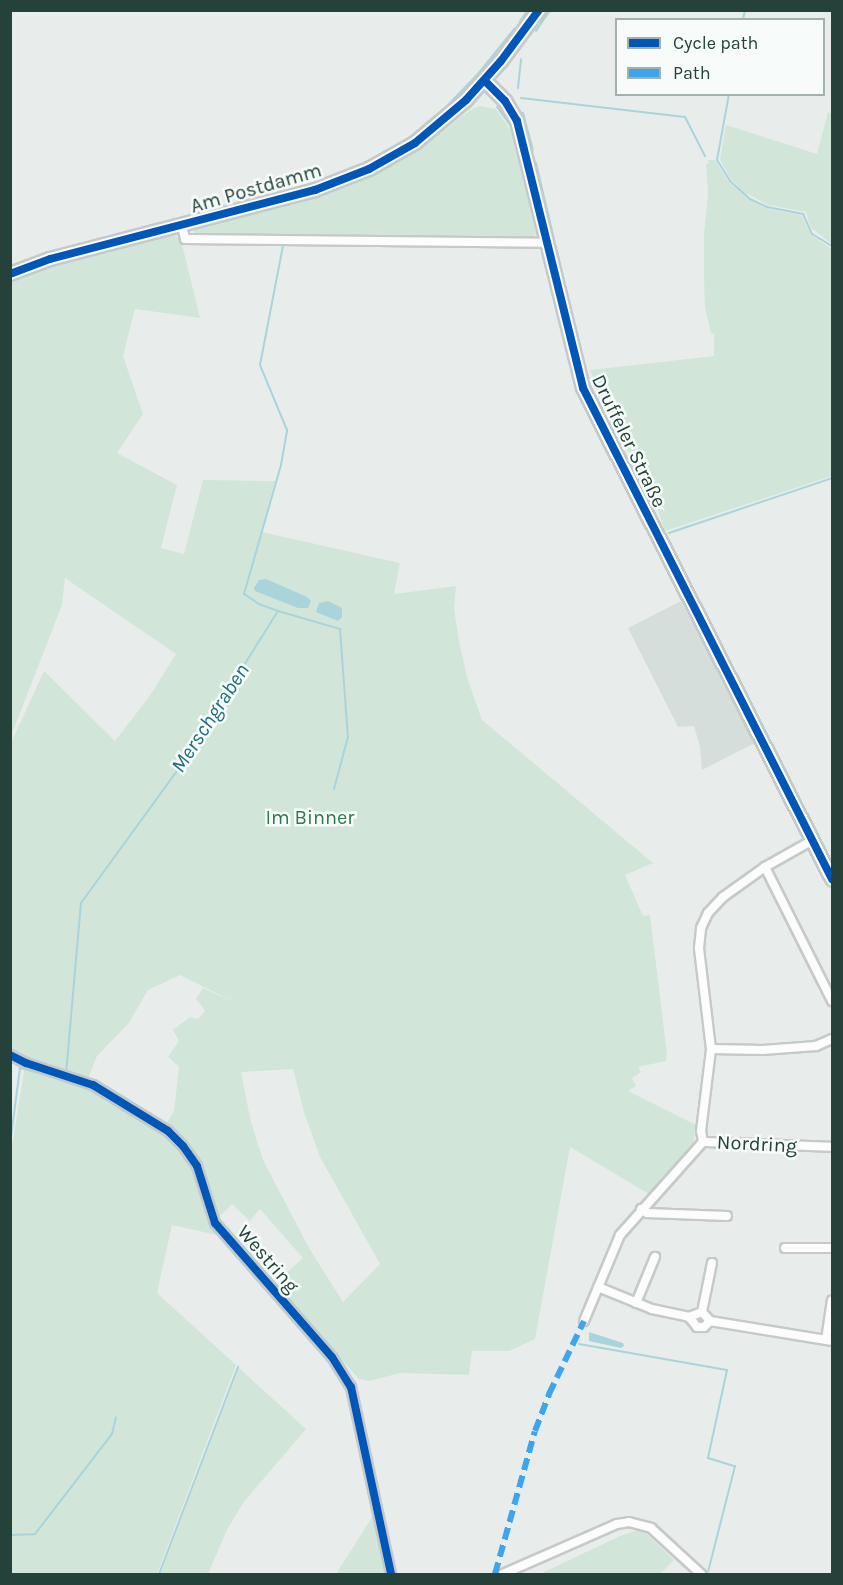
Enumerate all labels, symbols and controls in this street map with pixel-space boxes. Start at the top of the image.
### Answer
legend [615,18,825,96]
text: Cycle path [673,32,758,54]
text: Path [673,62,711,84]
street label: Am Postdamm [188,158,324,218]
street label: Druffeler Straße [586,371,672,511]
water label: Merschgraben [165,659,255,777]
park label: Im Binner [265,805,355,829]
street label: Nordring [716,1130,798,1158]
street label: Westring [232,1220,304,1298]

